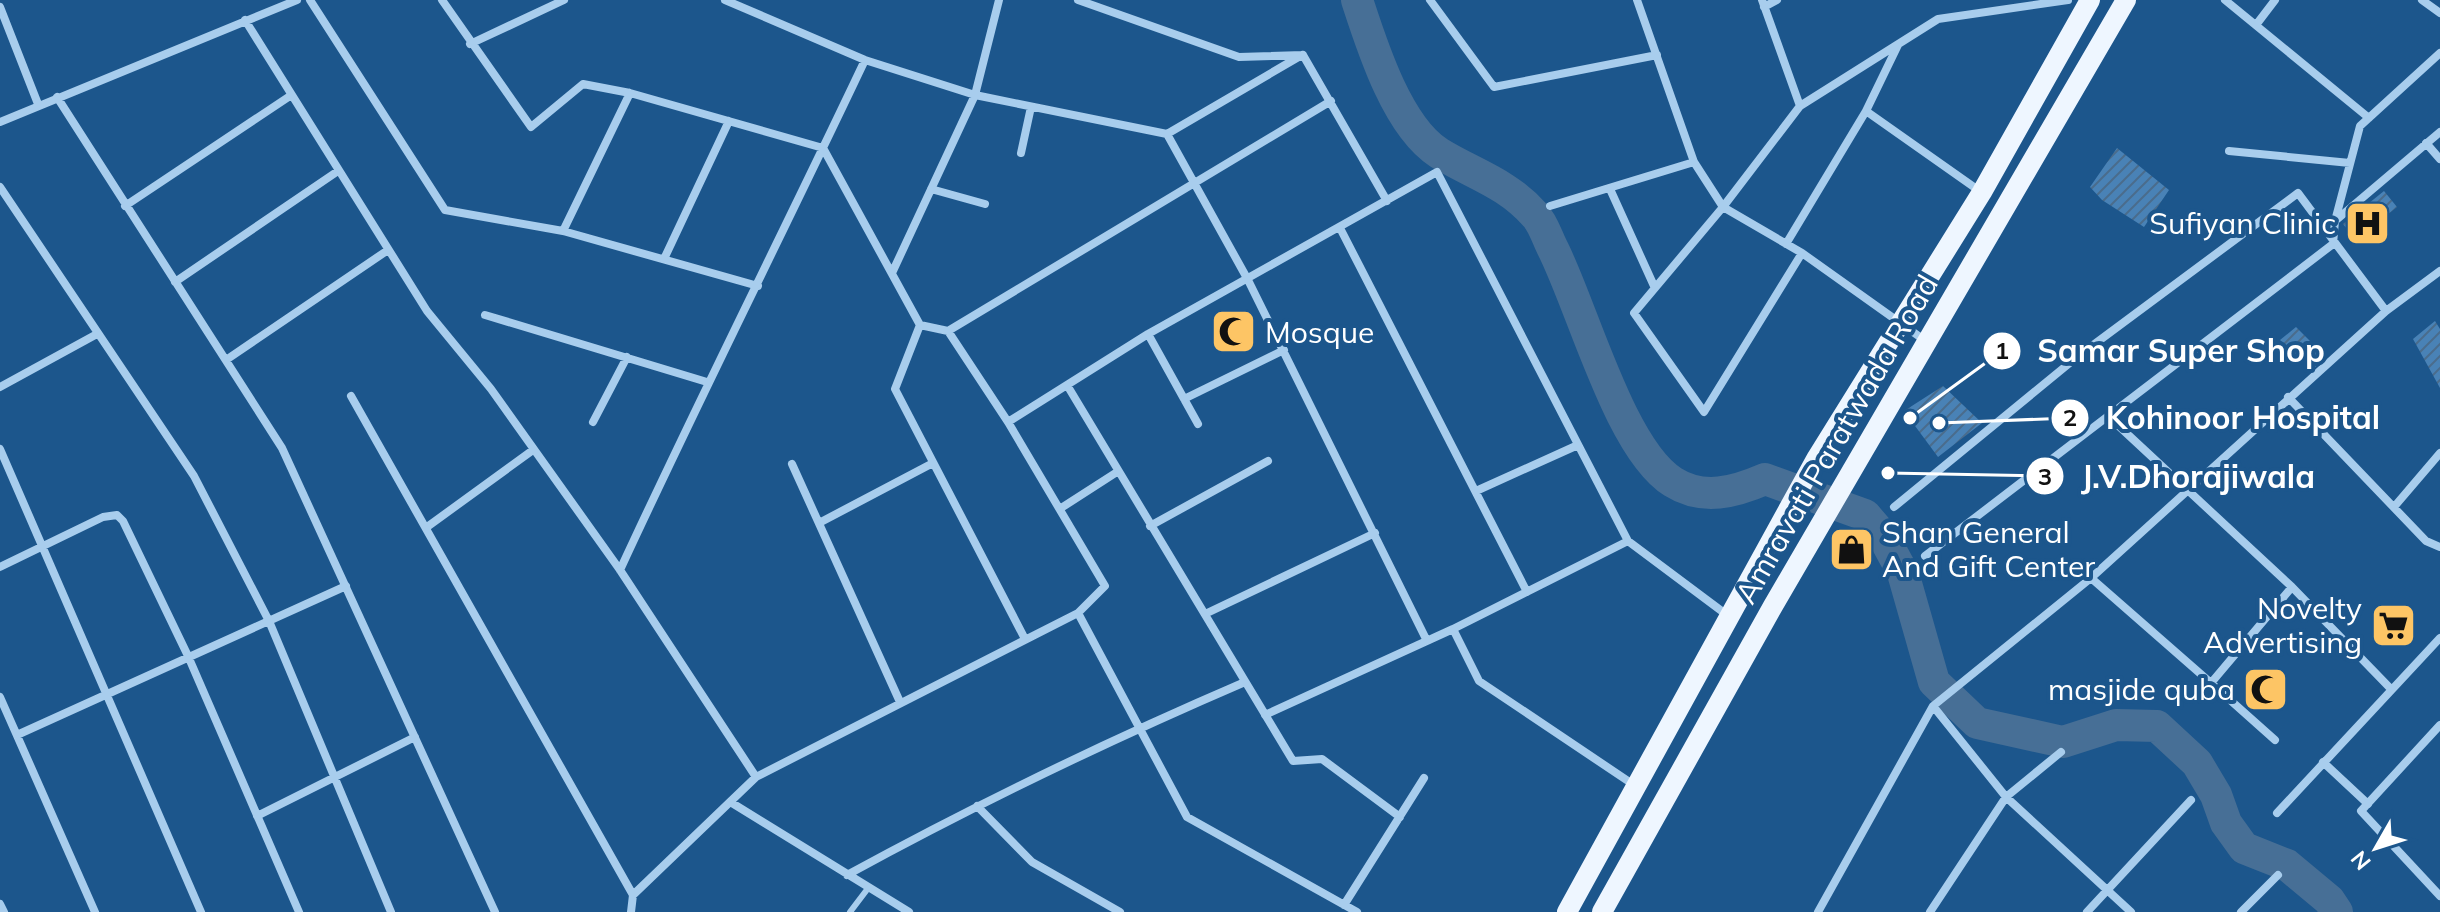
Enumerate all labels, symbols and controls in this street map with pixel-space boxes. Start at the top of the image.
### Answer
hospital icon: Sufiyan Clinic [2343,199,2391,247]
place label: Sufiyan Clinic [2149,204,2336,242]
street label: Amravati Paratwada Road [1726,268,1946,610]
mosque icon: Mosque [1210,308,1258,356]
place label: Mosque [1265,313,1374,351]
callout: Samar Super Shop [1982,323,2341,379]
text: Samar Super Shop [2037,330,2325,370]
text: 1 [1995,335,2009,365]
callout: Kohinoor Hospital [2050,390,2396,446]
text: Kohinoor Hospital [2106,397,2380,437]
text: 2 [2063,402,2077,432]
callout: J.V.Dhorajiwala [2025,448,2331,504]
text: J.V.Dhorajiwala [2081,456,2315,496]
text: 3 [2038,461,2052,491]
place label: Shan General And Gift Center [1882,513,2095,585]
shop icon: Shan General And Gift Center [1827,525,1875,573]
place label: Novelty Advertising [2203,589,2362,661]
supermarket icon: Novelty Advertising [2369,601,2417,649]
mosque icon: masjide quba [2242,665,2290,713]
place label: masjide quba [2048,670,2235,708]
north arrow [2336,808,2416,888]
text: N [2344,845,2377,876]

